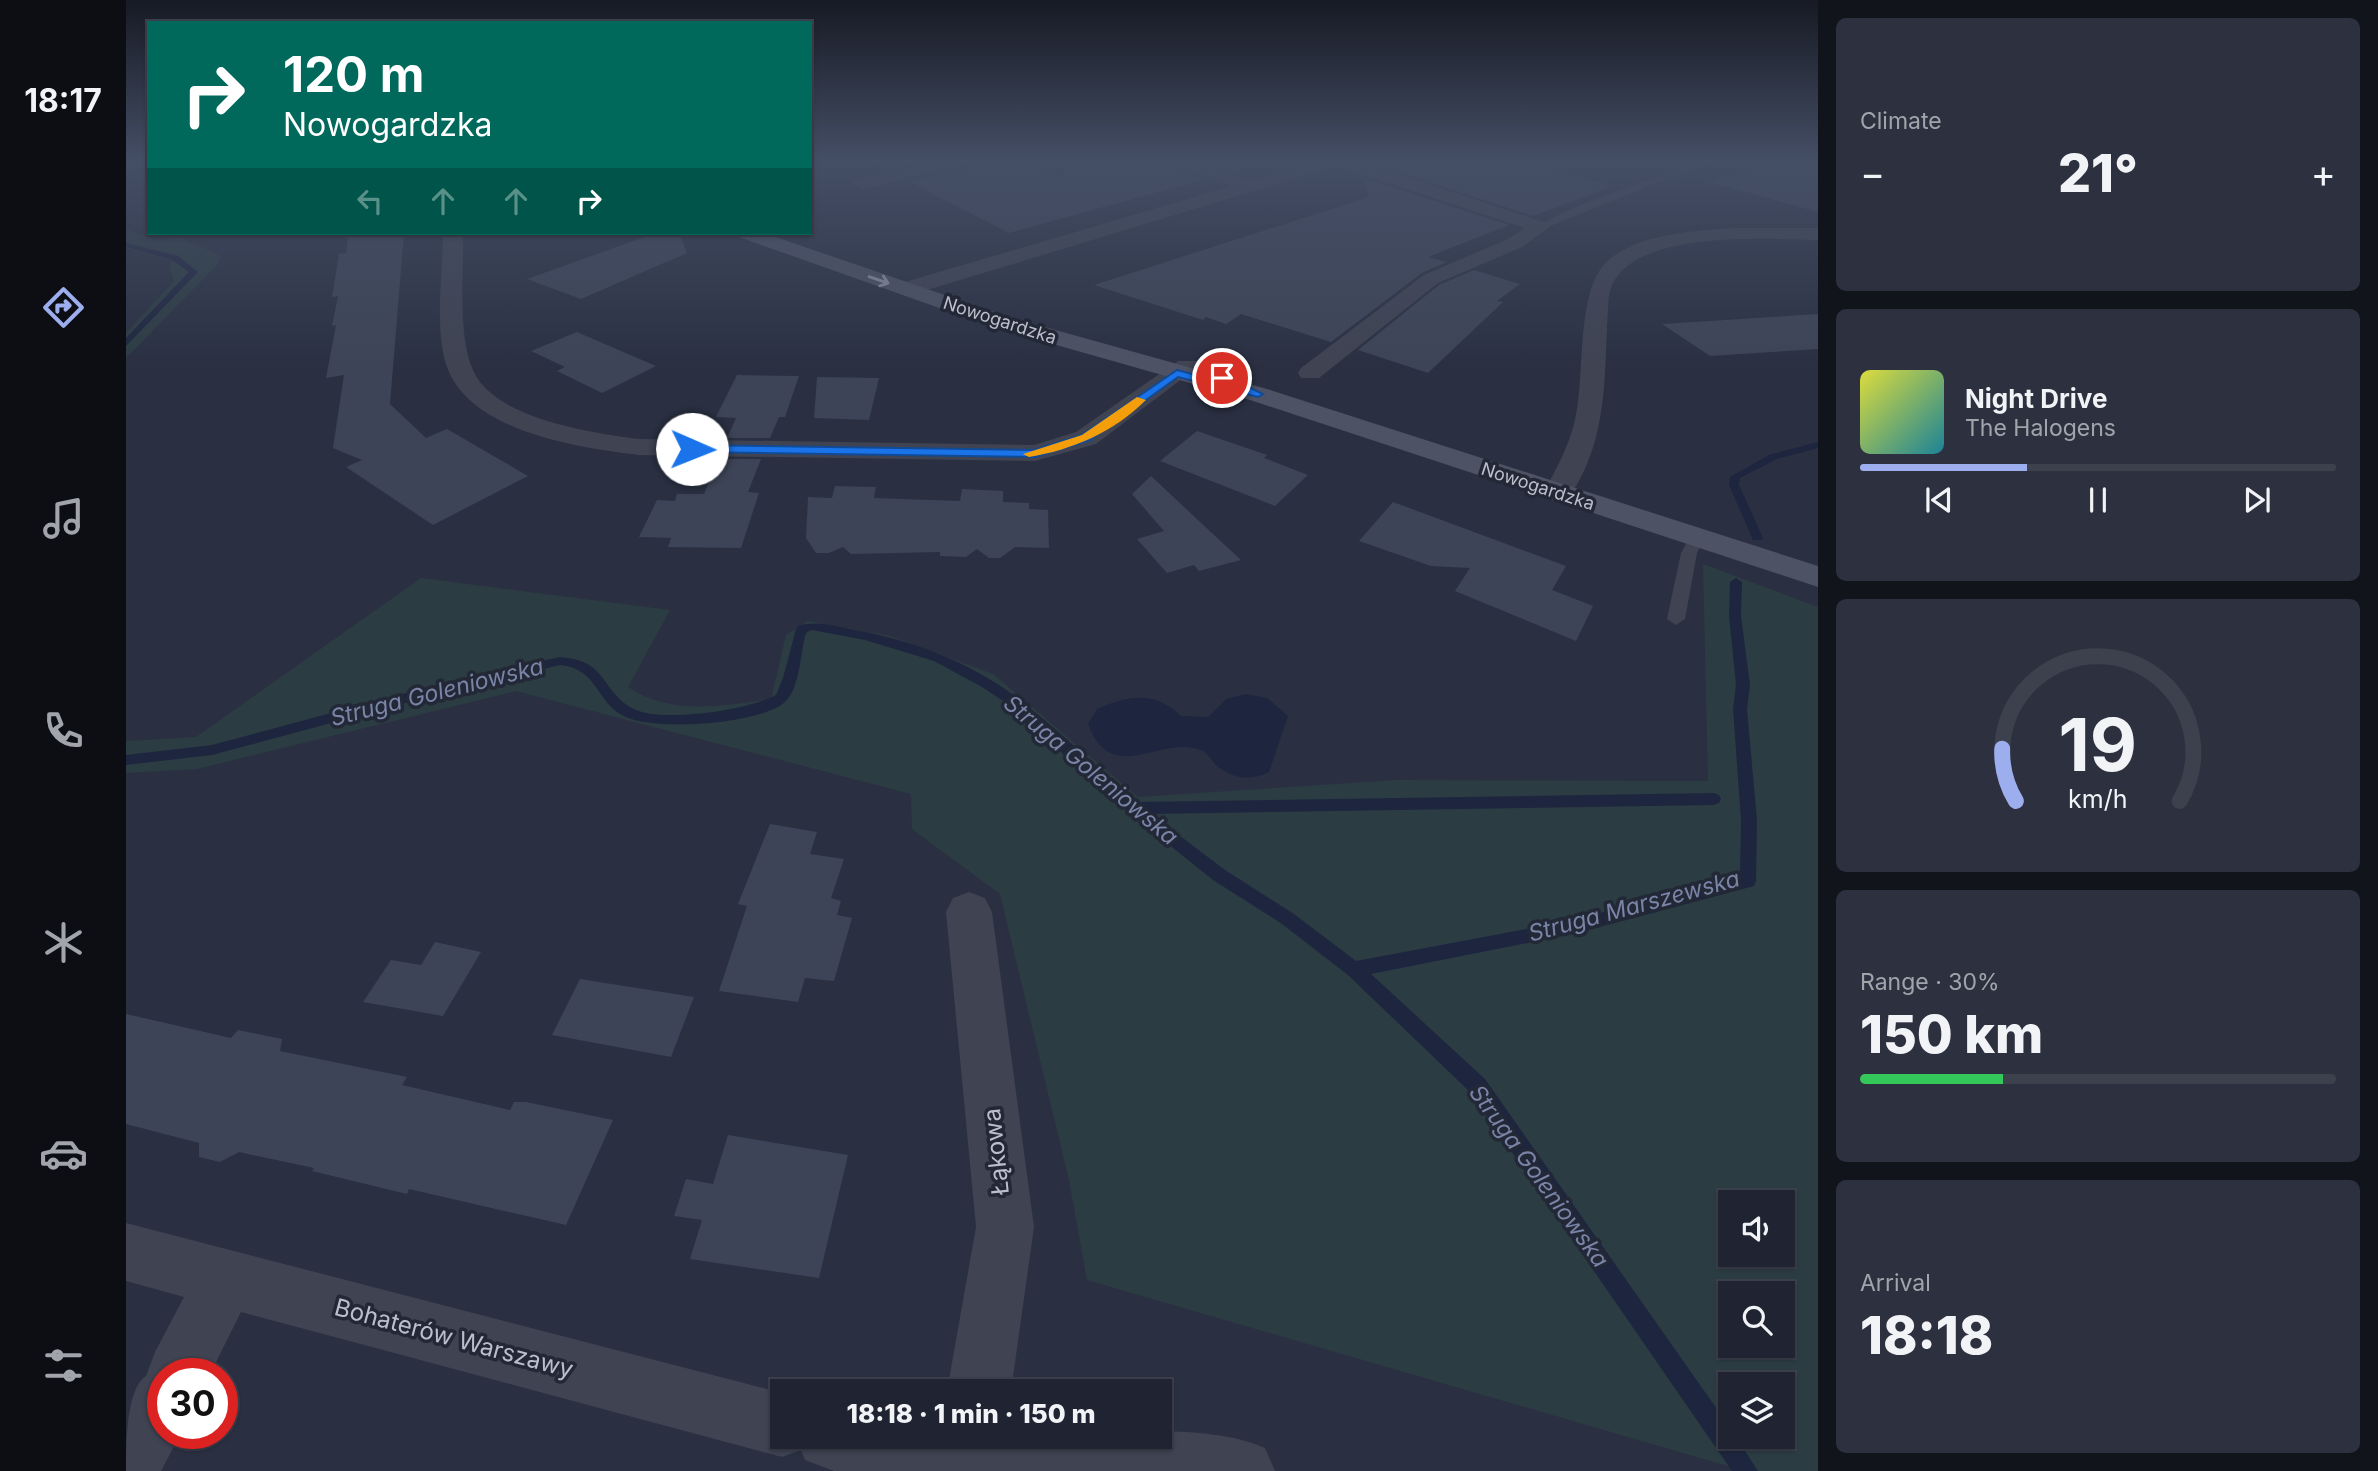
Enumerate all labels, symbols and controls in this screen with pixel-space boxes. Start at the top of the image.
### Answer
text: 120 m [283,45,424,104]
icon: right [168,49,259,140]
text: 18:17 [24,81,102,120]
text: Nowogardzka [283,105,492,144]
text: Climate [1860,107,1942,135]
text: 21° [2058,142,2138,205]
text: − [1860,150,1885,196]
text: + [2311,150,2336,196]
icon: left [351,182,389,220]
icon: ahead [424,182,462,220]
icon: ahead [497,182,535,220]
icon: right [570,182,608,220]
one-way arrow [868,274,890,287]
icon: directions [39,283,88,332]
street label: Nowogardzka [941,292,1059,348]
pin [1192,348,1252,408]
icon: arrive [1203,359,1241,397]
text: Night Drive [1965,383,2107,414]
position arrow [655,412,729,486]
text: The Halogens [1965,414,2116,442]
street label: Nowogardzka [1479,458,1597,514]
icon: previous [1920,481,1958,519]
icon: pause [2079,481,2117,519]
icon: next [2238,481,2276,519]
icon: music [39,494,88,543]
water label: Struga Goleniowska [327,652,547,732]
water label: Struga Goleniowska [998,689,1184,851]
text: 19 [2059,701,2137,790]
icon: phone [39,706,88,755]
text: km/h [2068,784,2128,814]
water label: Struga Marszewska [1525,864,1743,948]
icon: climate [39,918,88,967]
text: Range · 30% [1860,968,2000,996]
text: 150 km [1860,1003,2043,1066]
water label: Struga Goleniowska [1463,1079,1615,1273]
street label: Łąkowa [977,1107,1015,1197]
icon: car [39,1129,88,1178]
map controls [1718,1190,1795,1449]
button: sound [1718,1190,1795,1267]
text: Arrival [1860,1269,1931,1297]
button: search [1718,1281,1795,1358]
street label: Bohaterów Warszawy [332,1292,576,1384]
text: 18:18 [1860,1304,1993,1367]
icon: filters [39,1341,88,1390]
speed limit sign: 30 [147,1358,238,1449]
button: layers [1718,1372,1795,1449]
text: 18:18 · 1 min · 150 m [846,1398,1096,1429]

